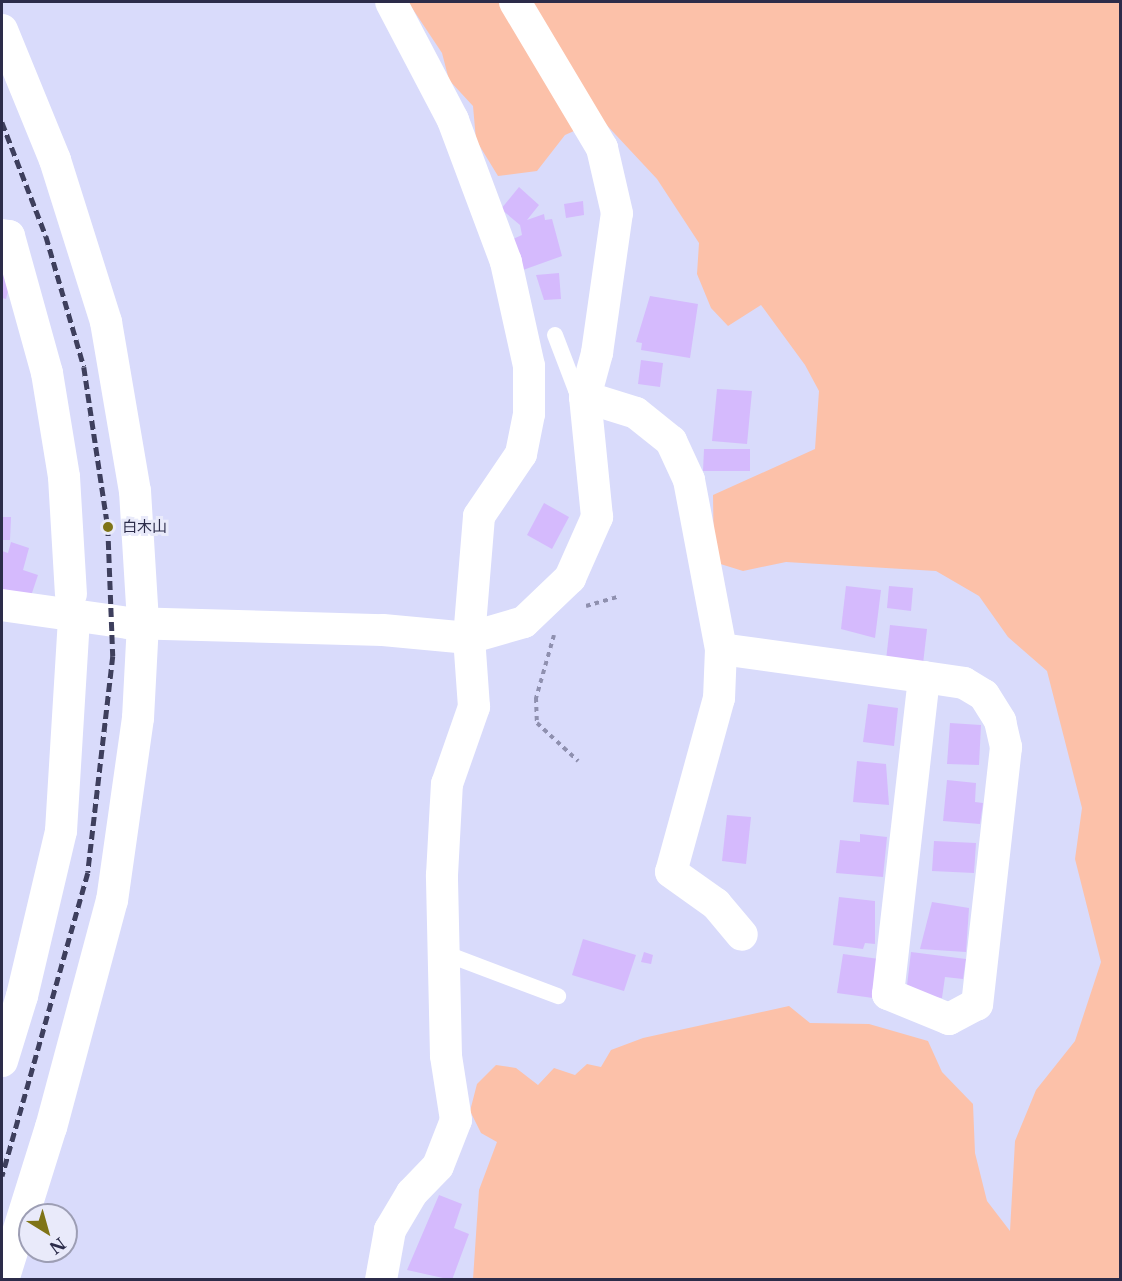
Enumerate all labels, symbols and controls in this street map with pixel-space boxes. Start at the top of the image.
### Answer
marker: 白木山 [99,518,117,536]
place label: 白木山 [122,518,167,536]
north arrow [18,1203,78,1263]
text: N [46,1233,70,1258]

